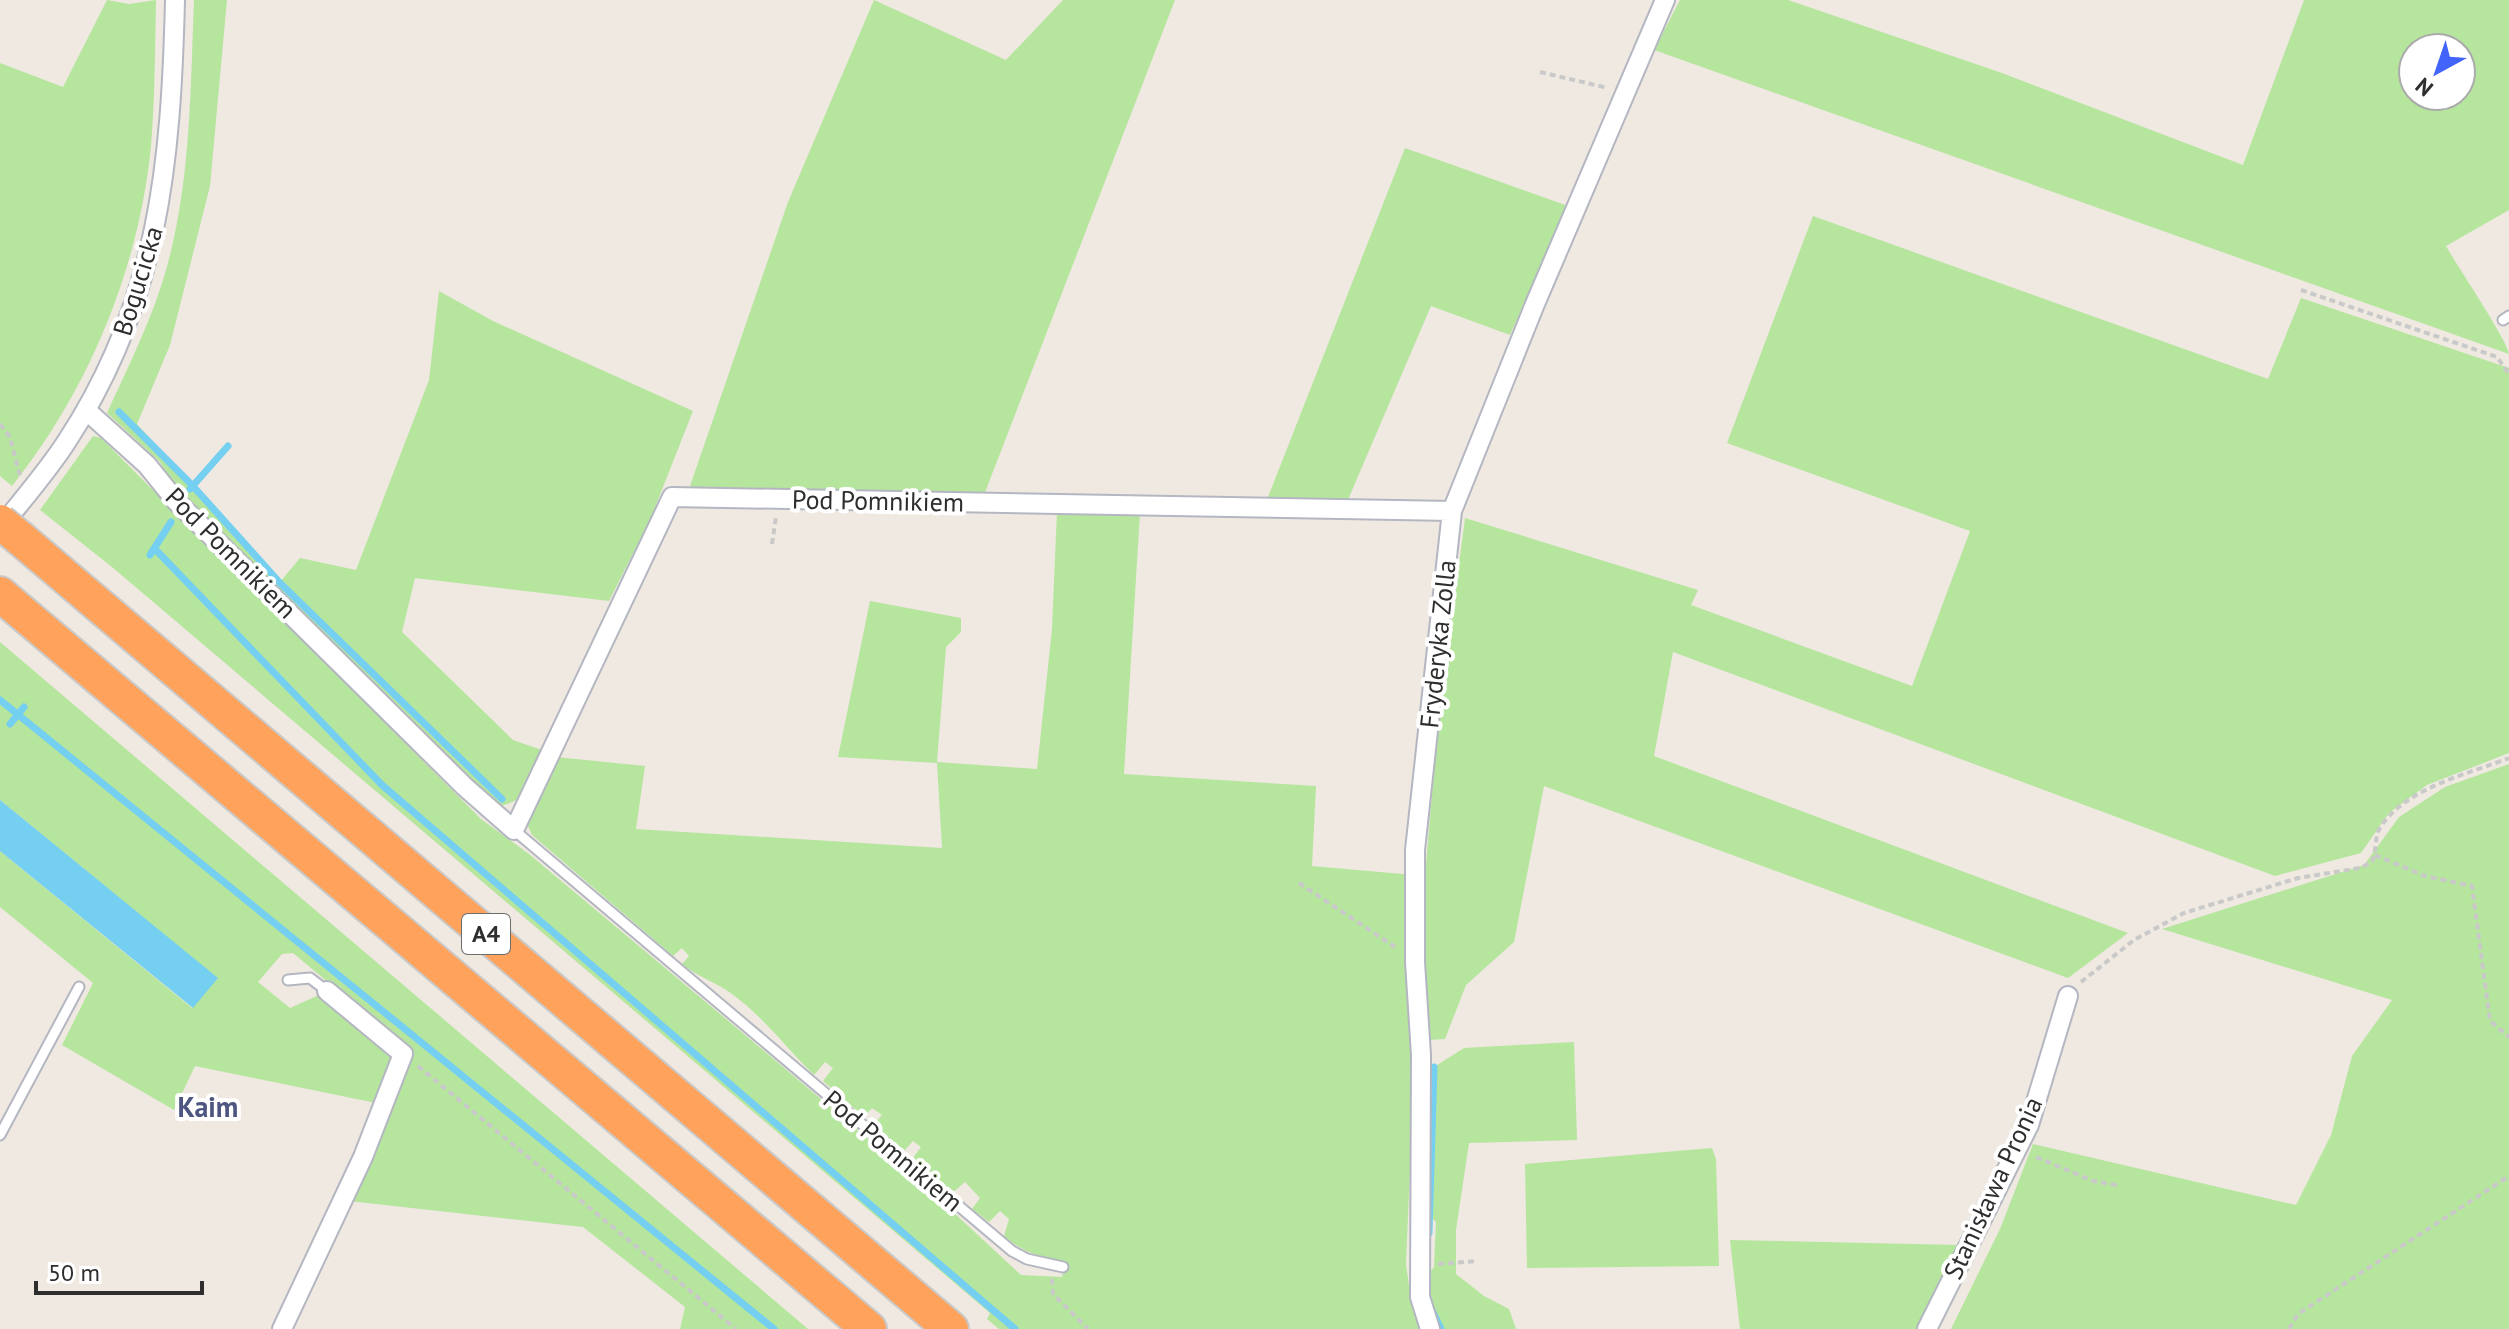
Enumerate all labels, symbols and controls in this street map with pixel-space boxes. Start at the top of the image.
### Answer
north arrow [2397,32,2477,112]
text: N [2410,72,2439,103]
street label: Bogucicka [105,222,170,340]
street label: Pod Pomnikiem [159,480,304,625]
street label: Pod Pomnikiem [792,483,964,518]
street label: Fryderyka Zolla [1412,558,1463,730]
road number: A4 [462,914,510,954]
street label: Pod Pomnikiem [817,1083,970,1219]
district label: Kaim [178,1088,238,1125]
street label: Stanisława Pronia [1936,1091,2049,1284]
scale bar [36,1245,202,1295]
text: 50 m [48,1257,100,1288]

